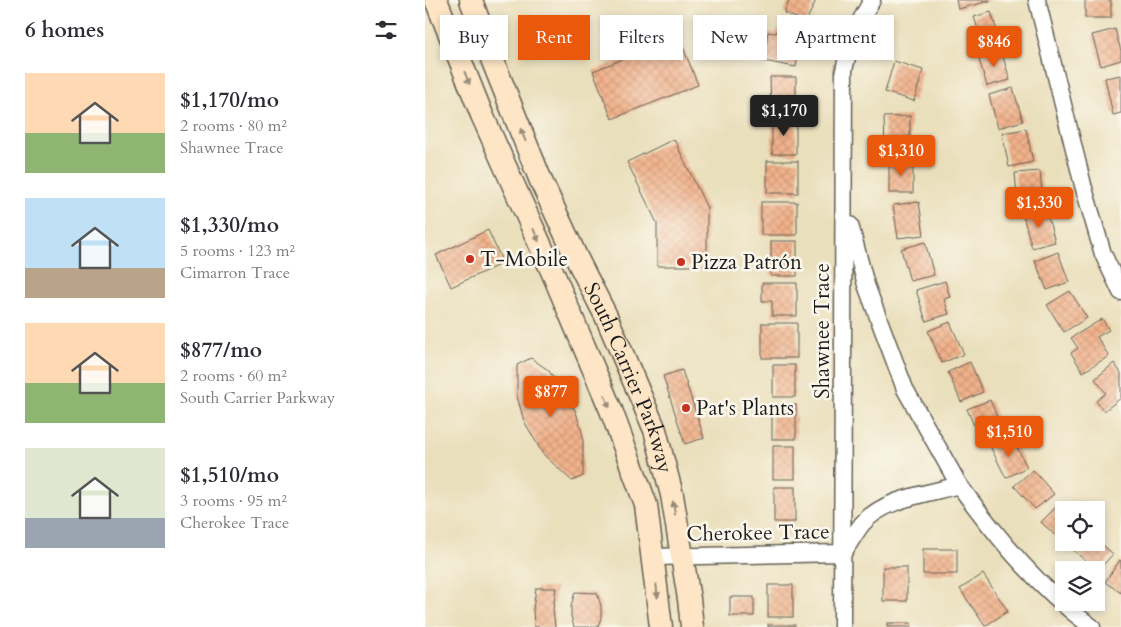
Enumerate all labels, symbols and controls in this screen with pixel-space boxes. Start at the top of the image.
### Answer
chip: Buy [440,15,508,60]
chip: Rent [518,15,590,60]
chip: Filters [600,15,683,60]
chip: New [693,15,767,60]
chip: Apartment [777,15,894,60]
text: 6 homes [25,16,104,45]
icon: filters [372,16,400,44]
pin: $846 [964,26,1024,68]
text: $846 [978,31,1010,53]
one-way arrow [463,71,471,85]
text: $1,170/mo [180,86,279,115]
icon: home [65,93,125,153]
pin: $1,170 [743,94,825,137]
text: $1,170 [761,100,807,122]
text: 2 rooms · 80 m² [180,115,287,137]
one-way arrow [519,127,527,142]
pin: $1,310 [860,134,942,177]
text: Shawnee Trace [180,137,284,159]
text: $1,310 [878,140,924,162]
pin: $1,330 [998,186,1080,229]
text: $1,330 [1016,192,1062,214]
text: $1,330/mo [180,211,279,240]
icon: home [65,218,125,278]
one-way arrow [531,228,540,243]
text: 5 rooms · 123 m² [180,240,295,262]
place label: T-Mobile [480,245,568,274]
place label: Pizza Patrón [691,248,802,277]
marker: T-Mobile [464,253,476,265]
marker: Pizza Patrón [675,256,687,268]
text: Cimarron Trace [180,262,290,284]
street label: Shawnee Trace [808,263,837,399]
street label: South Carrier Parkway [577,277,680,476]
text: $877/mo [180,336,262,365]
icon: home [65,343,125,403]
text: 2 rooms · 60 m² [180,365,287,387]
pin: $877 [521,376,581,418]
text: $877 [535,381,567,403]
text: South Carrier Parkway [180,387,335,409]
one-way arrow [604,394,612,408]
place label: Pat's Plants [696,394,794,423]
marker: Pat's Plants [680,402,692,414]
pin: $1,510 [968,416,1050,458]
text: $1,510 [986,421,1032,443]
text: $1,510/mo [180,461,279,490]
icon: home [65,468,125,528]
text: 3 rooms · 95 m² [180,490,287,512]
one-way arrow [670,499,678,515]
map controls [1055,501,1105,611]
button: locate [1055,501,1105,551]
text: Cherokee Trace [180,512,289,534]
street label: Cherokee Trace [686,517,830,549]
button: layers [1055,561,1105,611]
one-way arrow [653,583,661,599]

